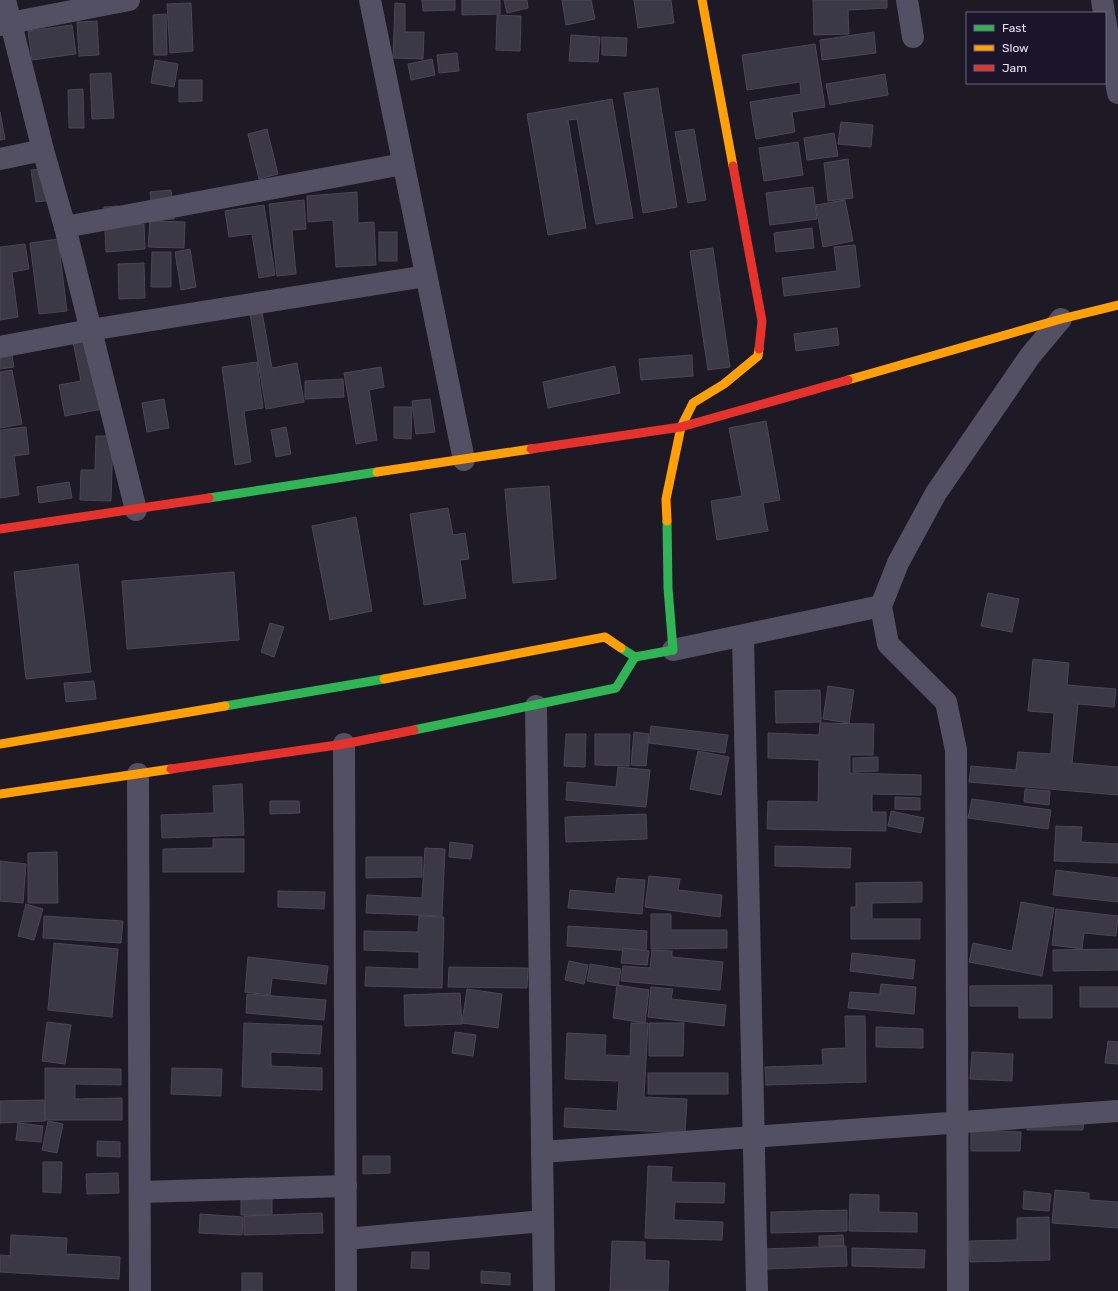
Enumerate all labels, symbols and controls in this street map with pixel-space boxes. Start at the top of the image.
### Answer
legend [966,12,1106,84]
text: Fast [1002,21,1026,35]
text: Slow [1002,41,1029,55]
text: Jam [1002,61,1027,75]

